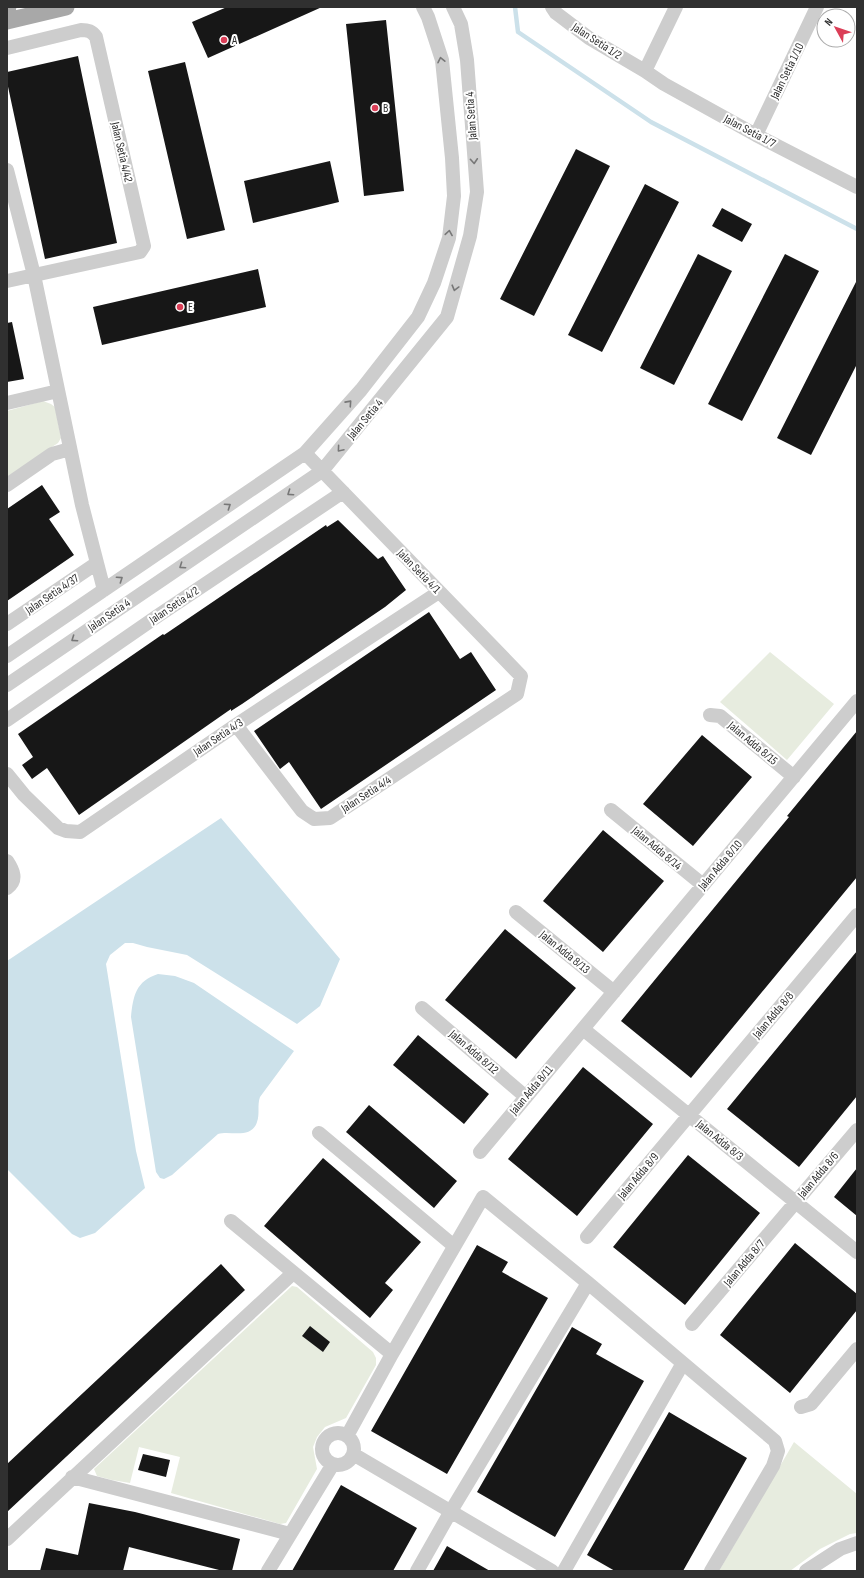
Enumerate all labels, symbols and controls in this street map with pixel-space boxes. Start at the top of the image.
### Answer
north arrow [816,8,856,48]
text: N [822,15,836,28]
street label: Jalan Setia 1/2 [568,19,624,63]
place label: A [231,33,238,48]
marker: A [219,35,229,45]
street label: Jalan Setia 1/10 [767,41,808,103]
one-way arrow [437,56,446,63]
street label: Jalan Setia 4 [462,91,481,142]
place label: B [383,101,388,116]
marker: B [370,103,380,113]
street label: Jalan Setia 1/7 [720,111,778,151]
street label: Jalan Setia 4/42 [107,120,136,184]
one-way arrow [470,158,479,164]
one-way arrow [444,230,453,236]
one-way arrow [451,284,460,291]
place label: E [188,300,193,315]
marker: E [175,302,185,312]
street label: Jalan Setia 4 [343,396,387,443]
one-way arrow [345,400,352,408]
one-way arrow [337,444,344,451]
one-way arrow [287,488,294,495]
one-way arrow [223,504,230,511]
street label: Jalan Setia 4/1 [393,545,444,597]
one-way arrow [179,561,186,569]
street label: Jalan Setia 4/37 [22,571,82,618]
one-way arrow [116,576,123,584]
street label: Jalan Setia 4/2 [146,583,202,628]
street label: Jalan Setia 4 [84,596,134,636]
one-way arrow [72,634,79,641]
street label: Jalan Setia 4/3 [190,715,246,760]
street label: Jalan Adda 8/15 [724,718,781,769]
street label: Jalan Setia 4/4 [338,773,394,817]
street label: Jalan Adda 8/14 [628,823,685,874]
street label: Jalan Adda 8/10 [694,837,746,894]
street label: Jalan Adda 8/13 [536,927,593,977]
street label: Jalan Adda 8/8 [749,989,797,1043]
street label: Jalan Adda 8/12 [445,1026,501,1078]
street label: Jalan Adda 8/11 [506,1062,557,1119]
street label: Jalan Adda 8/3 [692,1116,746,1164]
street label: Jalan Adda 8/6 [794,1149,842,1203]
street label: Jalan Adda 8/9 [614,1150,662,1204]
street label: Jalan Adda 8/7 [720,1237,768,1291]

